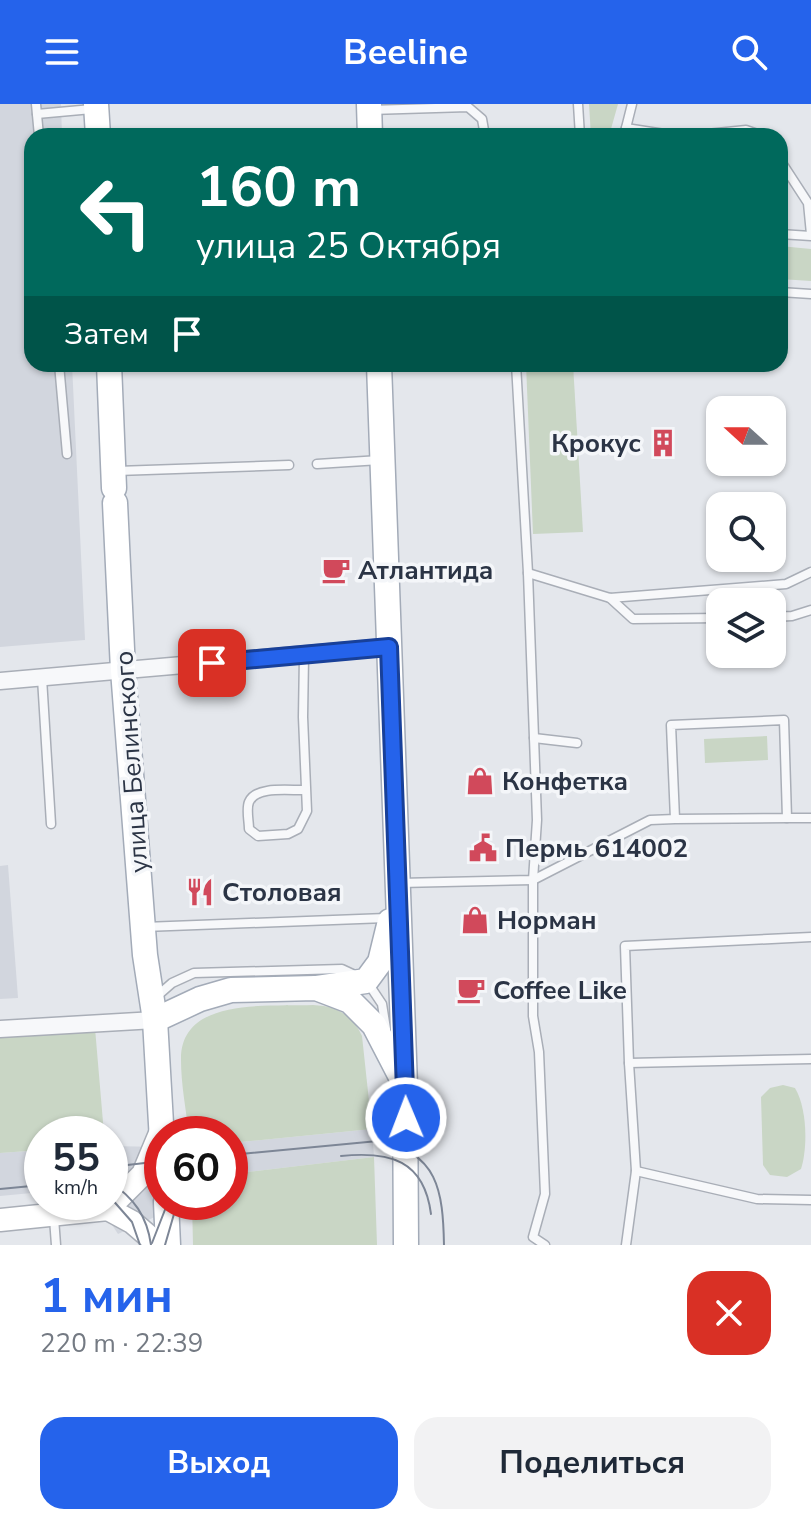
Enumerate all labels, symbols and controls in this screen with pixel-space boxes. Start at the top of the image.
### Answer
text: Beeline [343,28,468,77]
icon: menu [40,30,84,74]
icon: search [727,30,771,74]
text: 160 m [196,149,361,226]
icon: left [64,160,168,264]
text: улица 25 Октября [196,222,501,271]
icon: arrive [165,312,209,356]
text: Затем [64,314,149,355]
north arrow [706,396,786,476]
map controls [706,396,786,668]
place label: Крокус [551,426,641,461]
building icon: Крокус [648,428,678,458]
button: search [706,492,786,572]
place label: Атлантида [358,553,493,588]
cafe icon: Атлантида [321,555,351,585]
button: layers [706,588,786,668]
pin [178,629,246,697]
icon: arrive [190,641,234,685]
street label: улица Белинского [106,650,157,874]
place label: Конфетка [502,764,628,799]
shop icon: Конфетка [465,766,495,796]
place label: Пермь 614002 [505,831,688,866]
public building icon: Пермь 614002 [468,833,498,863]
place label: Столовая [222,875,342,910]
restaurant icon: Столовая [185,877,215,907]
place label: Норман [497,903,597,938]
shop icon: Норман [460,905,490,935]
place label: Coffee Like [493,973,627,1008]
cafe icon: Coffee Like [456,975,486,1005]
position arrow [364,1076,448,1160]
speed limit sign: 60 [144,1116,248,1220]
text: 55 [52,1131,100,1185]
text: km/h [54,1174,98,1201]
text: 1 мин [40,1263,173,1329]
button: close [687,1271,771,1355]
text: 220 m · 22:39 [40,1326,203,1361]
button: Выход [40,1417,398,1509]
button: Поделиться [414,1417,771,1509]

